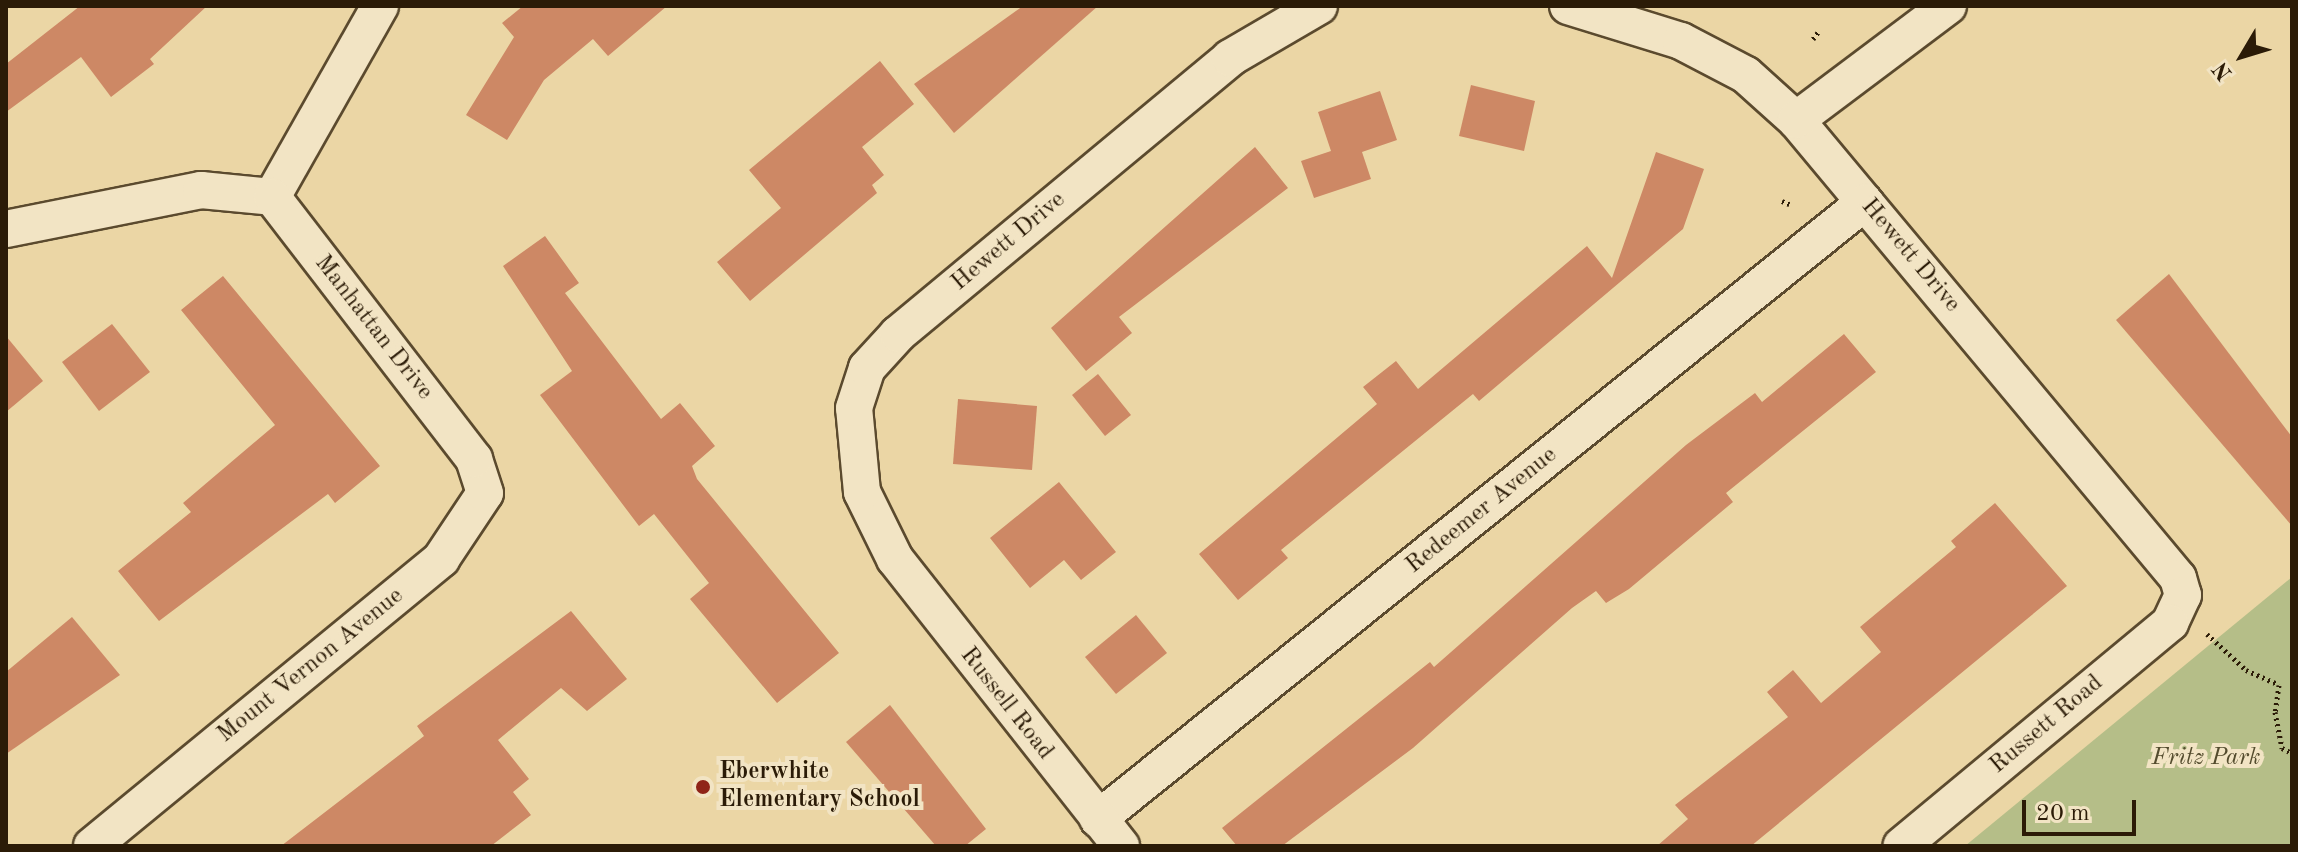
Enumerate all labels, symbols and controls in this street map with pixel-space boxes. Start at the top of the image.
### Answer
north arrow [2202,16,2282,96]
text: N [2209,57,2237,84]
street label: Hewett Drive [946,186,1072,298]
street label: Hewett Drive [1854,193,1966,319]
street label: Manhattan Drive [308,250,438,406]
street label: Redeemer Avenue [1401,441,1563,581]
street label: Mount Vernon Avenue [212,582,410,750]
street label: Russell Road [953,642,1059,766]
street label: Russett Road [1985,669,2109,781]
park label: Fritz Park [2151,745,2261,773]
place label: Eberwhite Elementary School [719,759,920,815]
marker: Eberwhite Elementary School [694,778,712,796]
scale bar [2026,784,2140,834]
text: 20 m [2036,802,2090,826]

